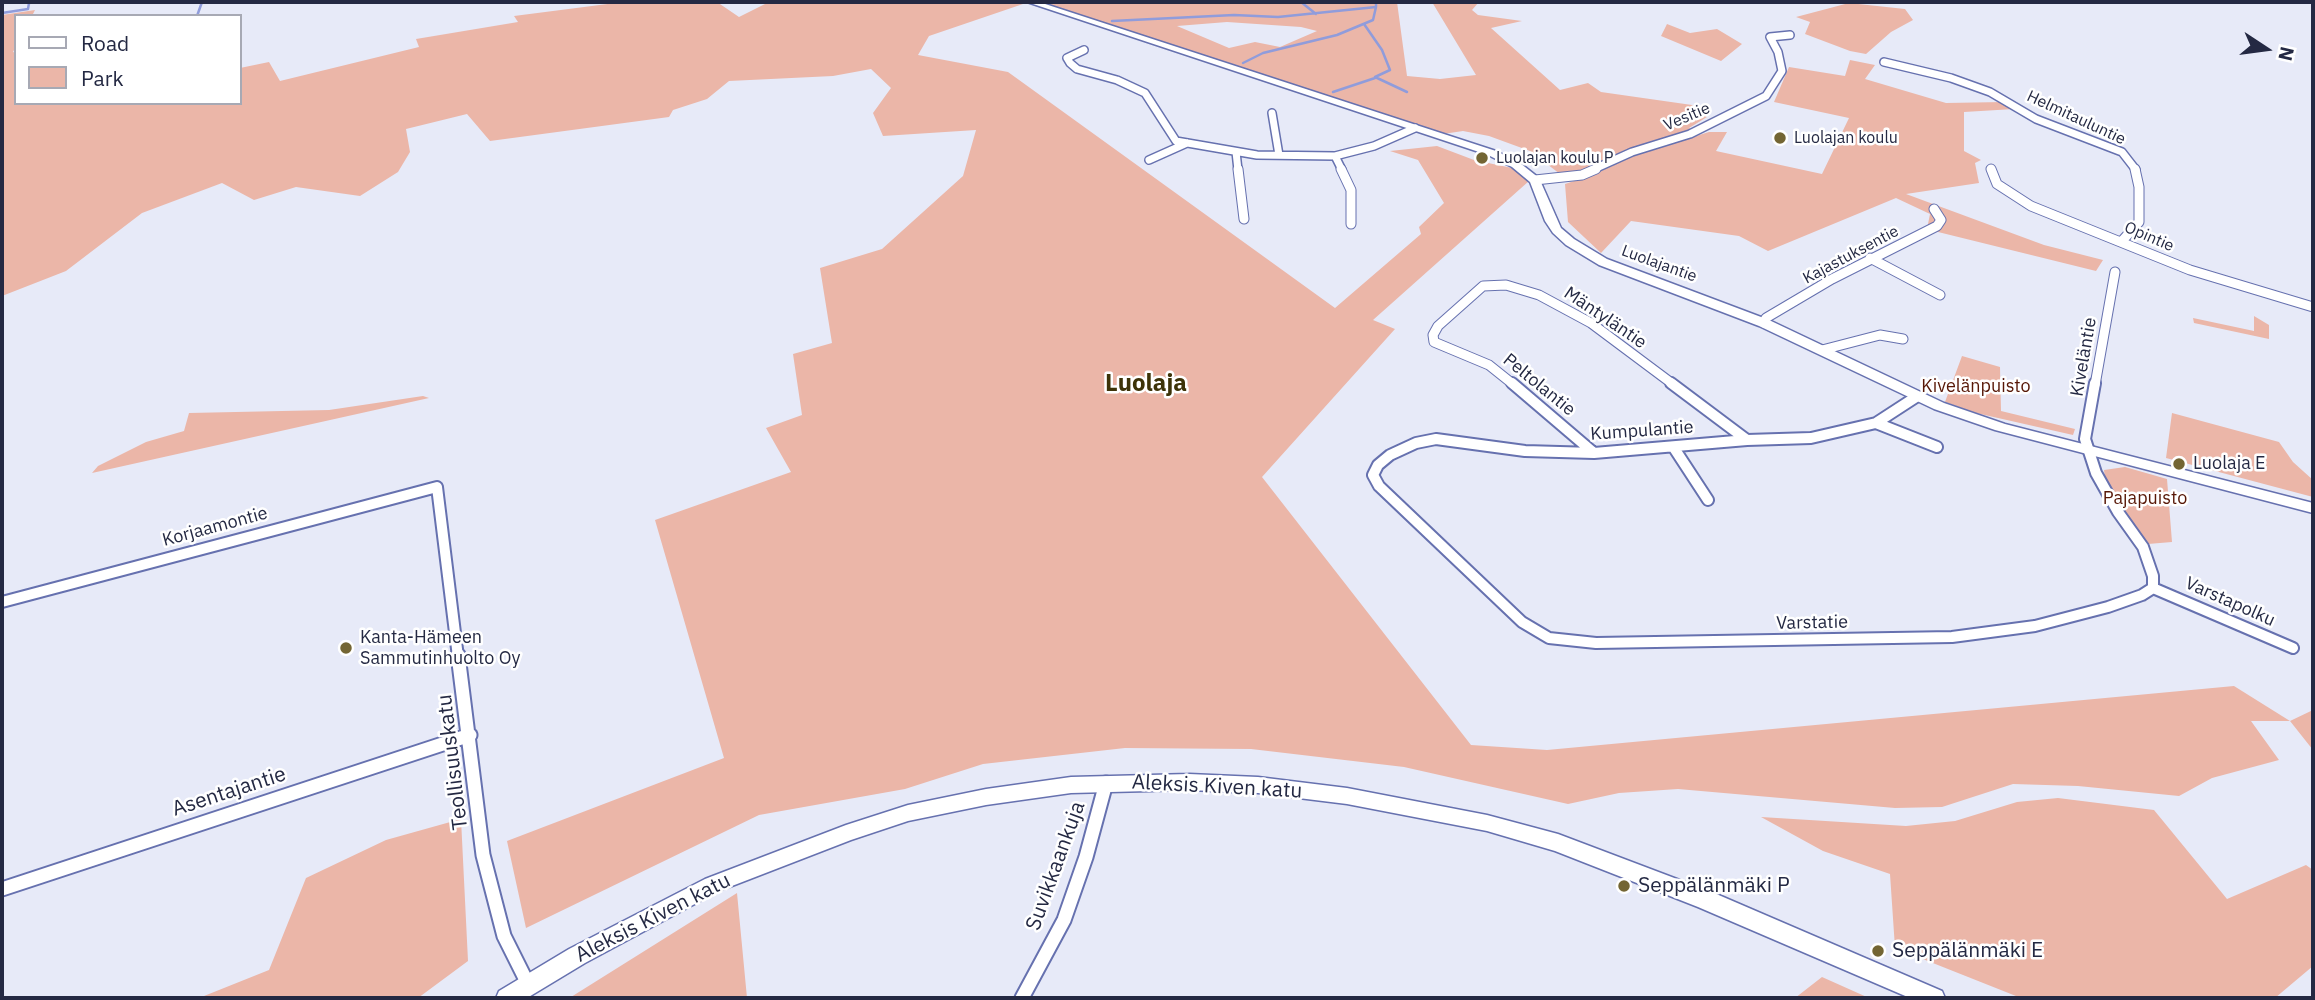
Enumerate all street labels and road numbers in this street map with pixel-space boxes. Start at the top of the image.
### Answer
street label: Helmitauluntie [2024,87,2128,149]
street label: Vesitie [1661,99,1713,135]
street label: Opintie [2121,218,2177,256]
street label: Kajastuksentie [1800,222,1902,288]
street label: Luolajantie [1619,241,1699,287]
street label: Mäntyläntie [1560,282,1650,354]
street label: Kiveläntie [2066,316,2102,398]
street label: Peltolantie [1498,349,1580,421]
street label: Kumpulantie [1590,417,1694,445]
street label: Korjaamontie [160,503,270,551]
street label: Varstapolku [2182,573,2278,631]
street label: Varstatie [1776,612,1848,634]
street label: Teollisuuskatu [432,693,474,831]
street label: Asentajantie [169,762,289,822]
street label: Aleksis Kiven katu [1131,770,1303,804]
street label: Suvikkaankuja [1021,798,1091,934]
street label: Aleksis Kiven katu [571,868,735,968]

